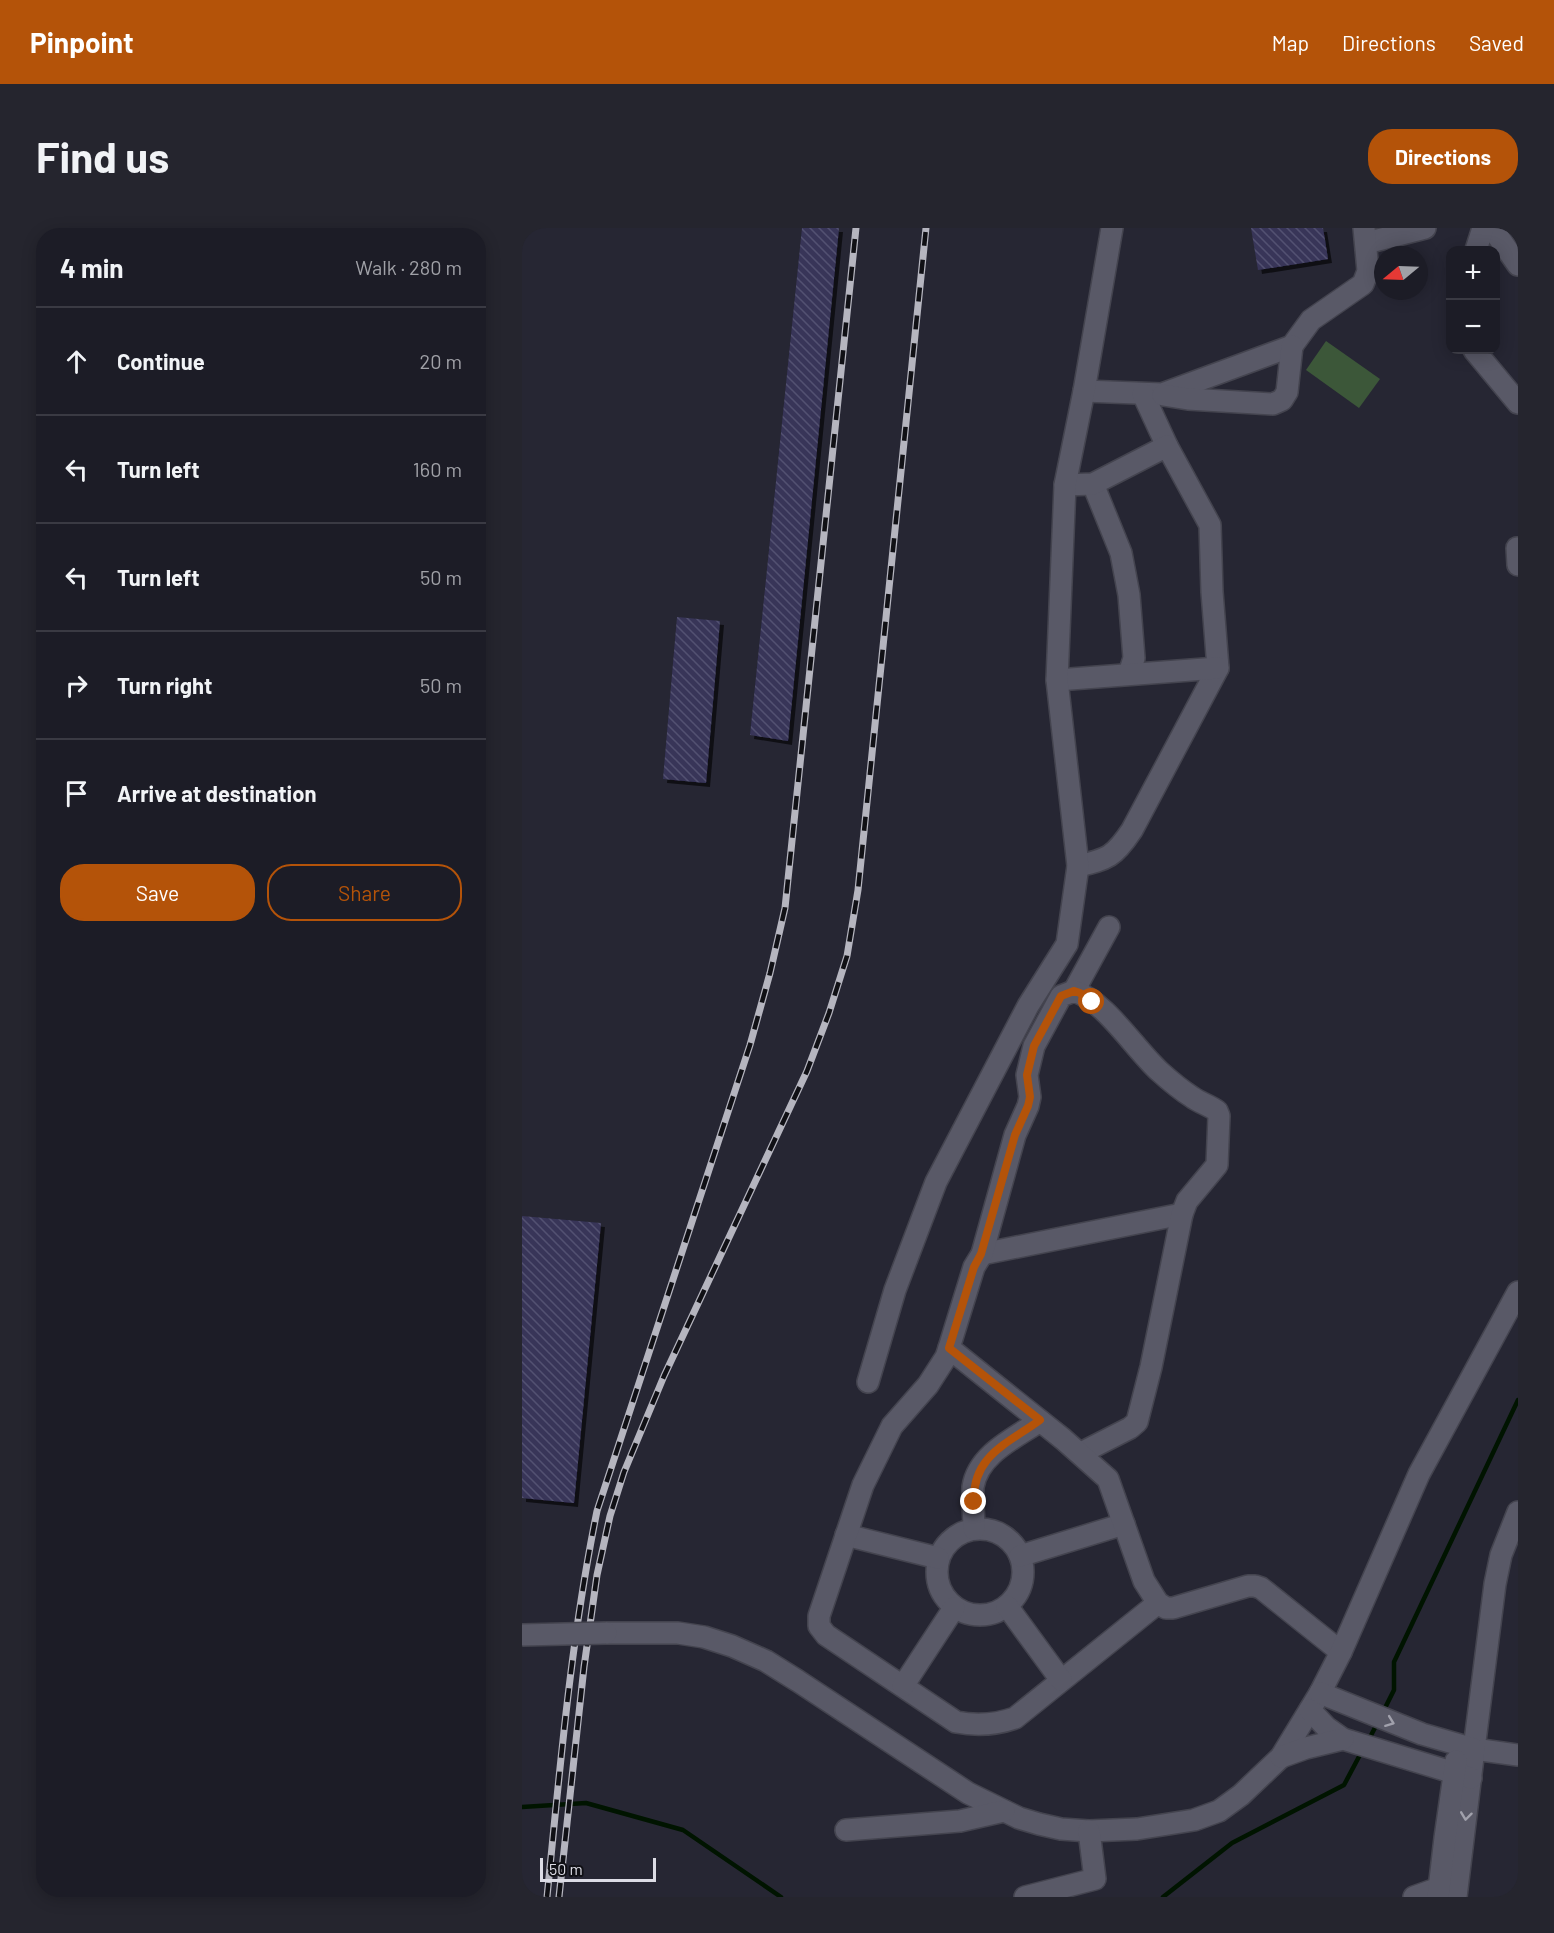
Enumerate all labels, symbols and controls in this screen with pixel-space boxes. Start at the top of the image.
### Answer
text: Pinpoint [30,25,134,59]
text: Map [1272,30,1309,55]
text: Directions [1342,30,1436,55]
text: Saved [1469,30,1524,55]
button: Directions [1368,129,1518,184]
text: Find us [36,131,169,181]
north arrow [1374,246,1428,300]
map controls [1446,246,1500,354]
button: + [1446,246,1500,300]
text: 4 min [60,252,124,283]
text: Walk · 280 m [355,255,462,279]
button: − [1446,300,1500,354]
icon: ahead [60,345,93,378]
text: Continue [117,348,205,374]
text: 20 m [419,349,462,373]
icon: left [60,453,93,486]
text: Turn left [117,456,200,482]
text: 160 m [413,457,462,481]
icon: left [60,561,93,594]
text: Turn left [117,564,200,590]
text: 50 m [420,565,462,589]
icon: right [60,669,93,702]
text: Turn right [117,672,212,698]
text: 50 m [420,673,462,697]
icon: arrive [60,777,93,810]
text: Arrive at destination [117,780,316,806]
button: Save [60,864,255,921]
button: Share [267,864,462,921]
route start [1078,988,1104,1014]
route end [960,1488,986,1514]
one-way arrow [1384,1714,1395,1727]
one-way arrow [1460,1811,1473,1820]
scale bar [540,1855,656,1882]
text: 50 m [549,1859,583,1878]

